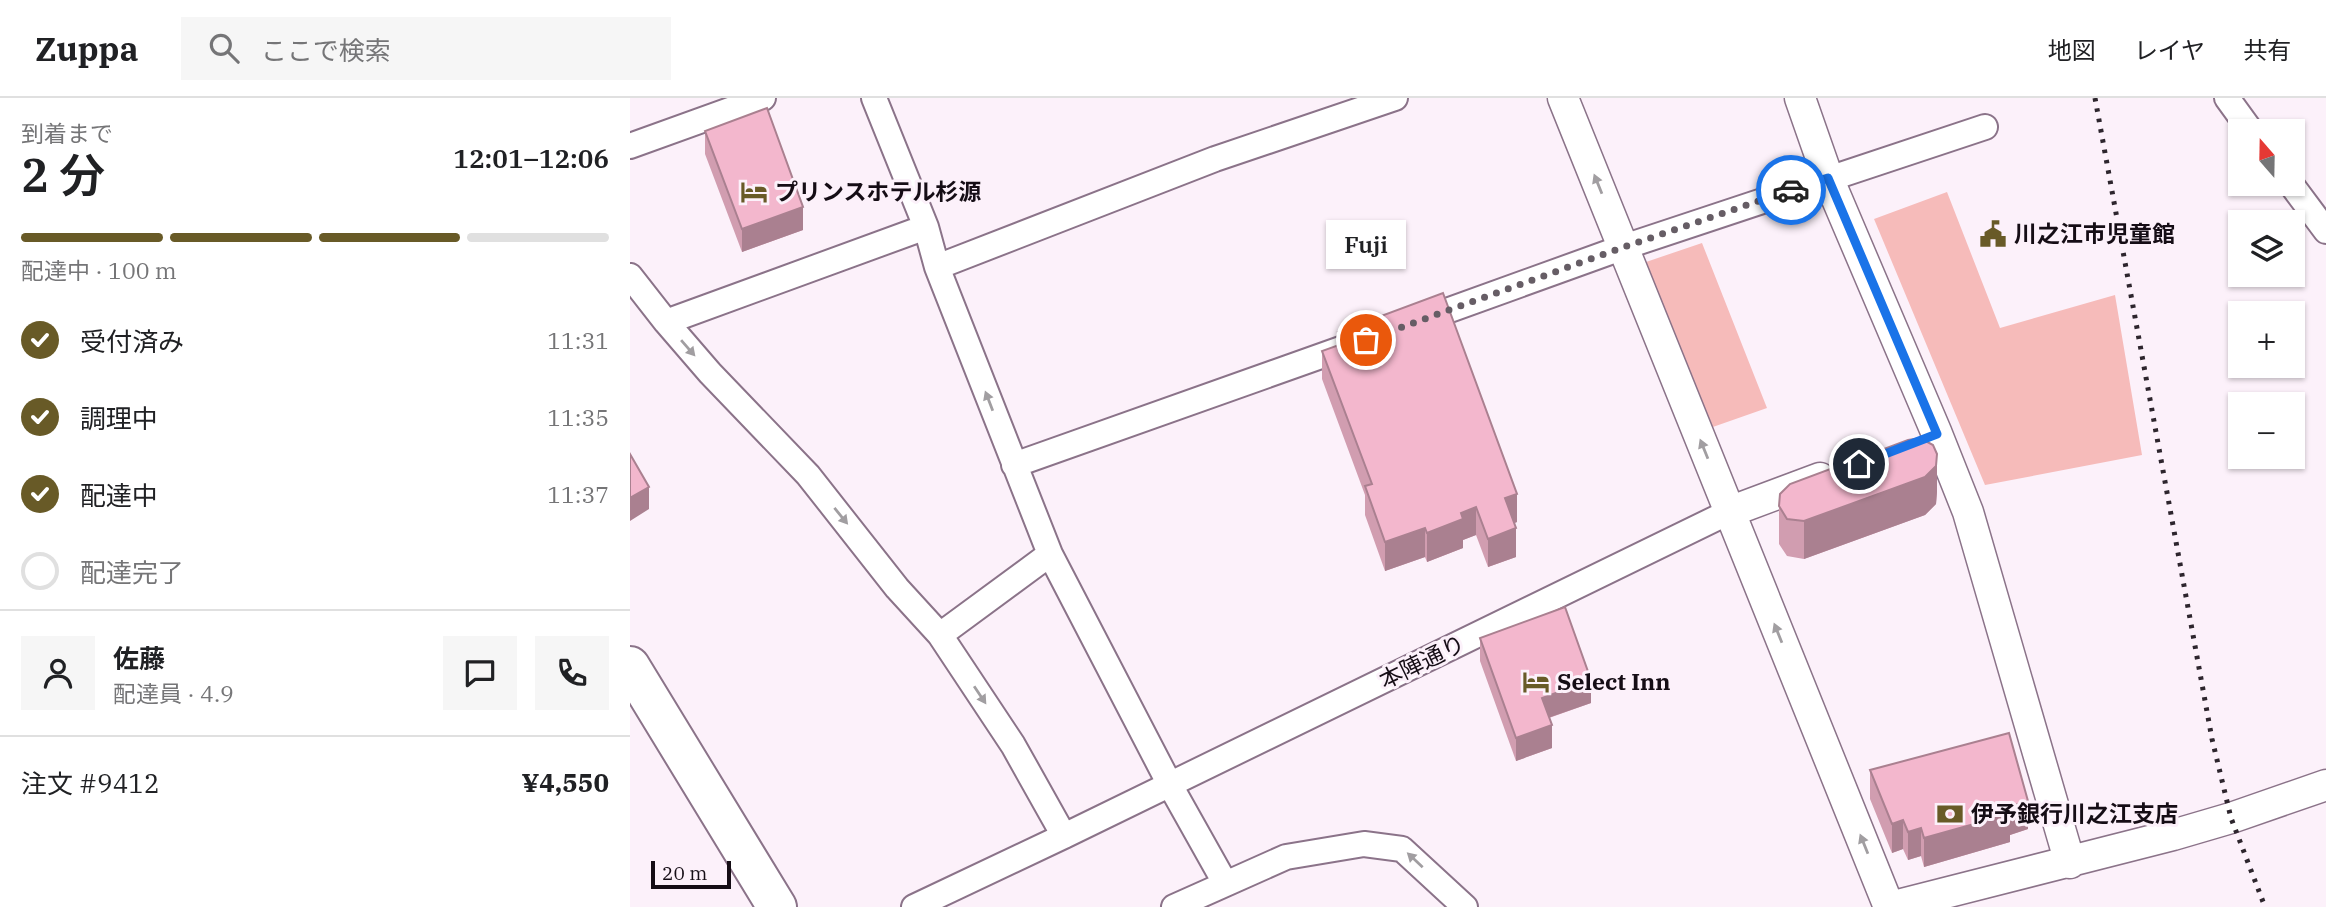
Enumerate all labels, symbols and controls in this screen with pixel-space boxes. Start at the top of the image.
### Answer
search box [181,17,671,80]
text: Zuppa [35,27,139,70]
icon: search [205,29,243,67]
text: ここで検索 [261,33,391,67]
text: 地図 [2048,34,2096,66]
text: レイヤ [2134,34,2205,66]
text: 共有 [2243,34,2291,66]
text: 到着まで [21,118,113,148]
north arrow [2228,119,2305,196]
map controls [2228,119,2305,469]
text: 12:01–12:06 [453,141,609,175]
text: 2 分 [21,145,105,205]
courier [1756,155,1826,225]
icon: car [1772,171,1810,209]
one-way arrow [1592,174,1604,194]
place label: プリンスホテル杉源 [775,176,982,206]
hotel icon: プリンスホテル杉源 [739,177,769,207]
button: layers [2228,210,2305,287]
place label: 川之江市児童館 [2014,218,2175,248]
public building icon: 川之江市児童館 [1978,219,2008,249]
callout: Fuji [1326,221,1406,270]
text: Fuji [1344,229,1388,259]
text: 配達中 · 100 m [21,255,177,285]
button: + [2228,301,2305,378]
pin [1336,310,1396,370]
icon: check [21,321,59,359]
icon: bag [1347,321,1385,359]
text: 受付済み [80,324,184,358]
text: 11:31 [547,325,609,355]
one-way arrow [680,339,696,357]
one-way arrow [984,391,995,412]
button: − [2228,392,2305,469]
icon: check [21,398,59,436]
text: 調理中 [80,401,158,435]
text: 11:35 [547,402,609,432]
pin [1829,434,1889,494]
one-way arrow [1698,438,1709,459]
icon: home [1840,445,1878,483]
icon: check [21,475,59,513]
text: 配達中 [80,478,158,512]
text: 11:37 [547,479,609,509]
one-way arrow [834,506,849,524]
text: 配達完了 [80,555,184,589]
one-way arrow [1772,623,1784,643]
street label: 本陣通り [1374,627,1469,695]
button: person [21,636,95,710]
button: chat [443,636,517,710]
button: phone [535,636,609,710]
text: 佐藤 [113,641,165,675]
place label: Select Inn [1557,666,1671,696]
hotel icon: Select Inn [1521,667,1551,697]
text: 配達員 · 4.9 [113,678,234,708]
one-way arrow [974,686,987,705]
text: ¥4,550 [522,765,609,799]
text: 注文 #9412 [21,766,160,800]
place label: 伊予銀行川之江支店 [1971,798,2178,828]
bank icon: 伊予銀行川之江支店 [1935,799,1965,829]
one-way arrow [1858,833,1869,854]
one-way arrow [1407,853,1424,869]
scale bar [651,858,732,890]
text: 20 m [662,861,707,885]

